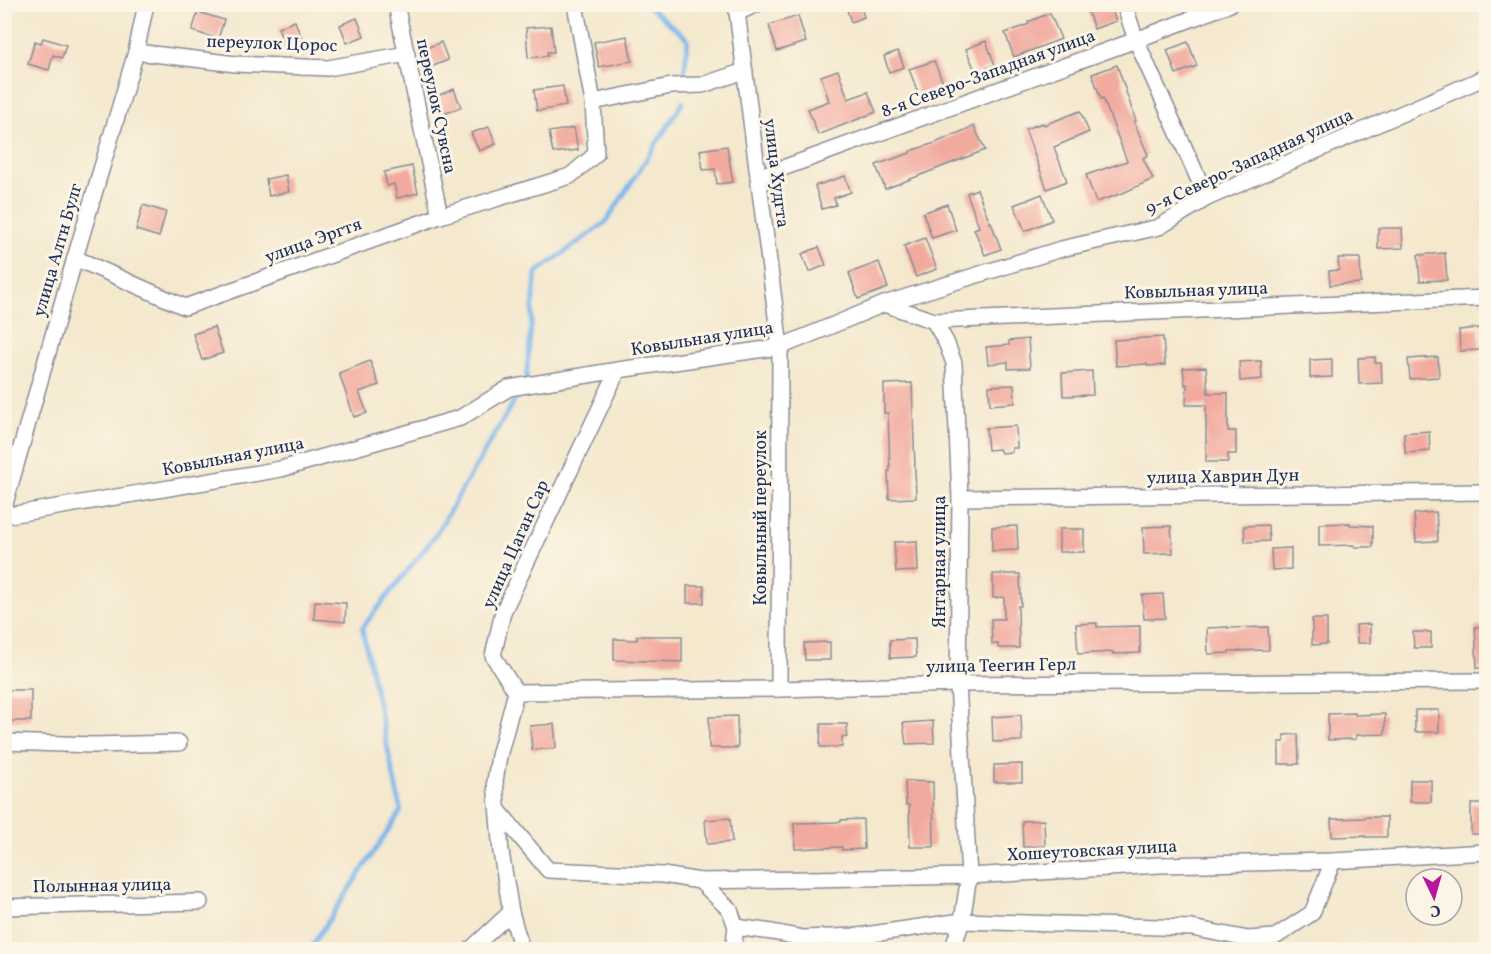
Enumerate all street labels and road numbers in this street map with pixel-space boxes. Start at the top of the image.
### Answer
street label: 8-я Северо-Западная улица [878,24,1099,125]
street label: переулок Цорос [206,30,338,59]
street label: переулок Сувсна [409,37,462,176]
street label: 9-я Северо-Западная улица [1141,103,1358,222]
street label: улица Худгта [756,117,795,229]
street label: улица Алтн Булг [27,181,89,320]
street label: улица Эргтя [262,212,365,271]
street label: Ковыльная улица [1124,276,1268,307]
street label: Ковыльная улица [629,316,775,363]
street label: Ковыльный переулок [749,430,774,606]
street label: Ковыльная улица [160,431,306,483]
street label: улица Хаврин Дун [1146,464,1300,491]
street label: улица Цаган Сар [477,476,556,613]
street label: Янтарная улица [928,496,953,628]
street label: улица Теегин Герл [926,653,1077,680]
street label: Хошеутовская улица [1006,835,1178,868]
street label: Полынная улица [32,873,172,900]

